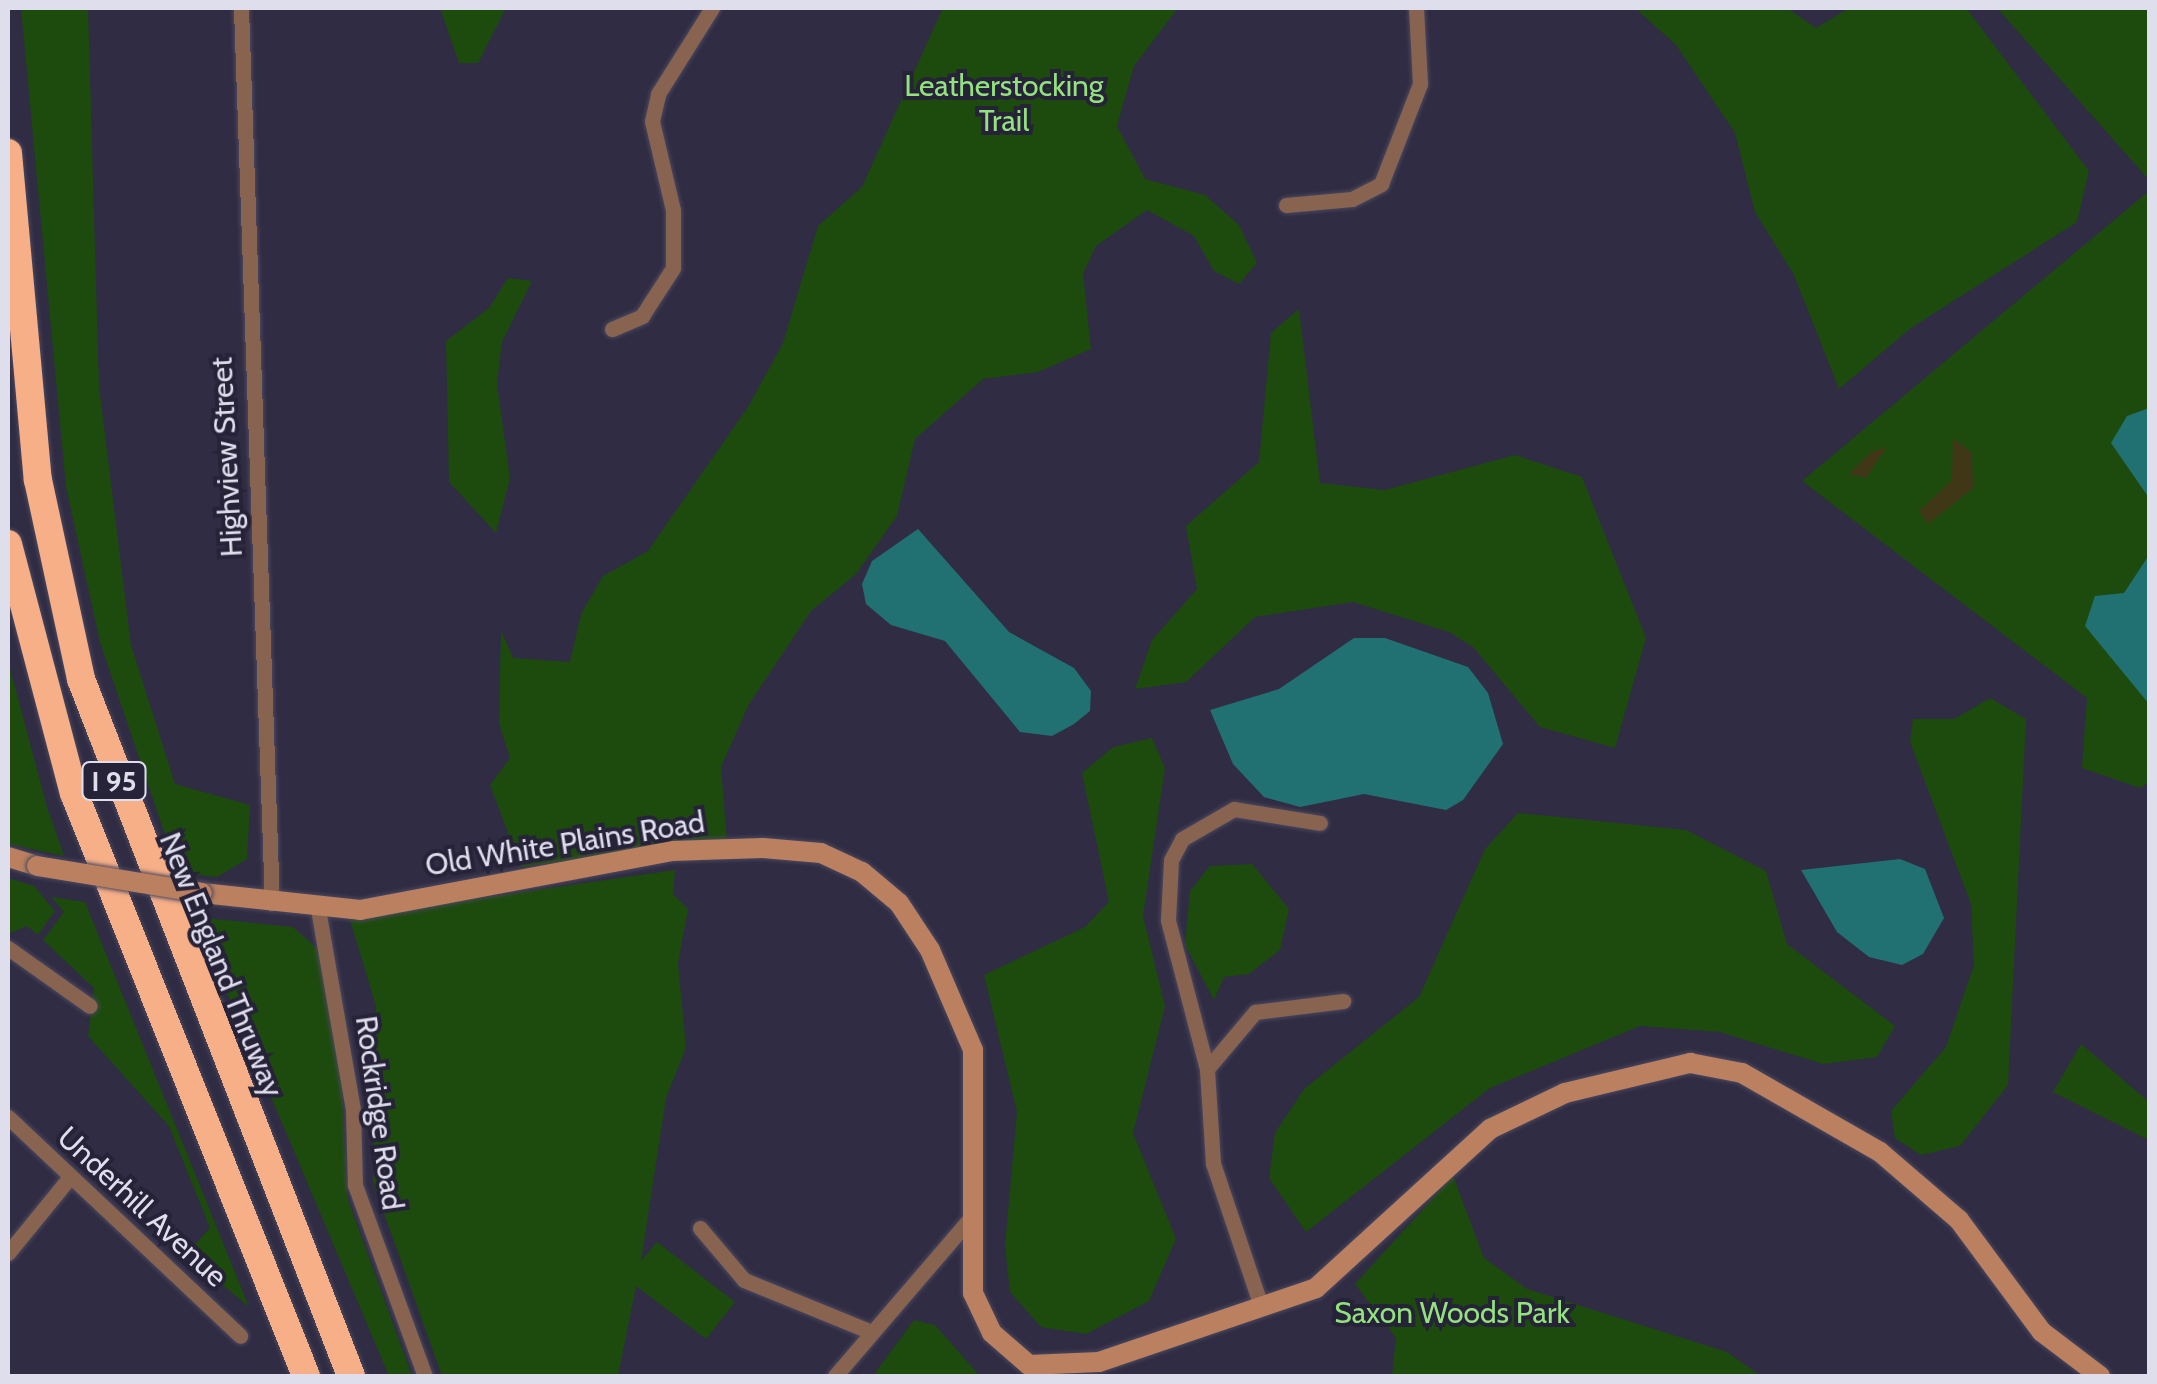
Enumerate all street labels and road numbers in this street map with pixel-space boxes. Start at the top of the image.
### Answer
street label: Highview Street [204,356,250,558]
road number: I 95 [82,758,146,804]
street label: Old White Plains Road [423,804,707,884]
street label: New England Thruway [151,827,291,1103]
street label: Rockridge Road [348,1014,410,1212]
street label: Underhill Avenue [50,1119,234,1295]

